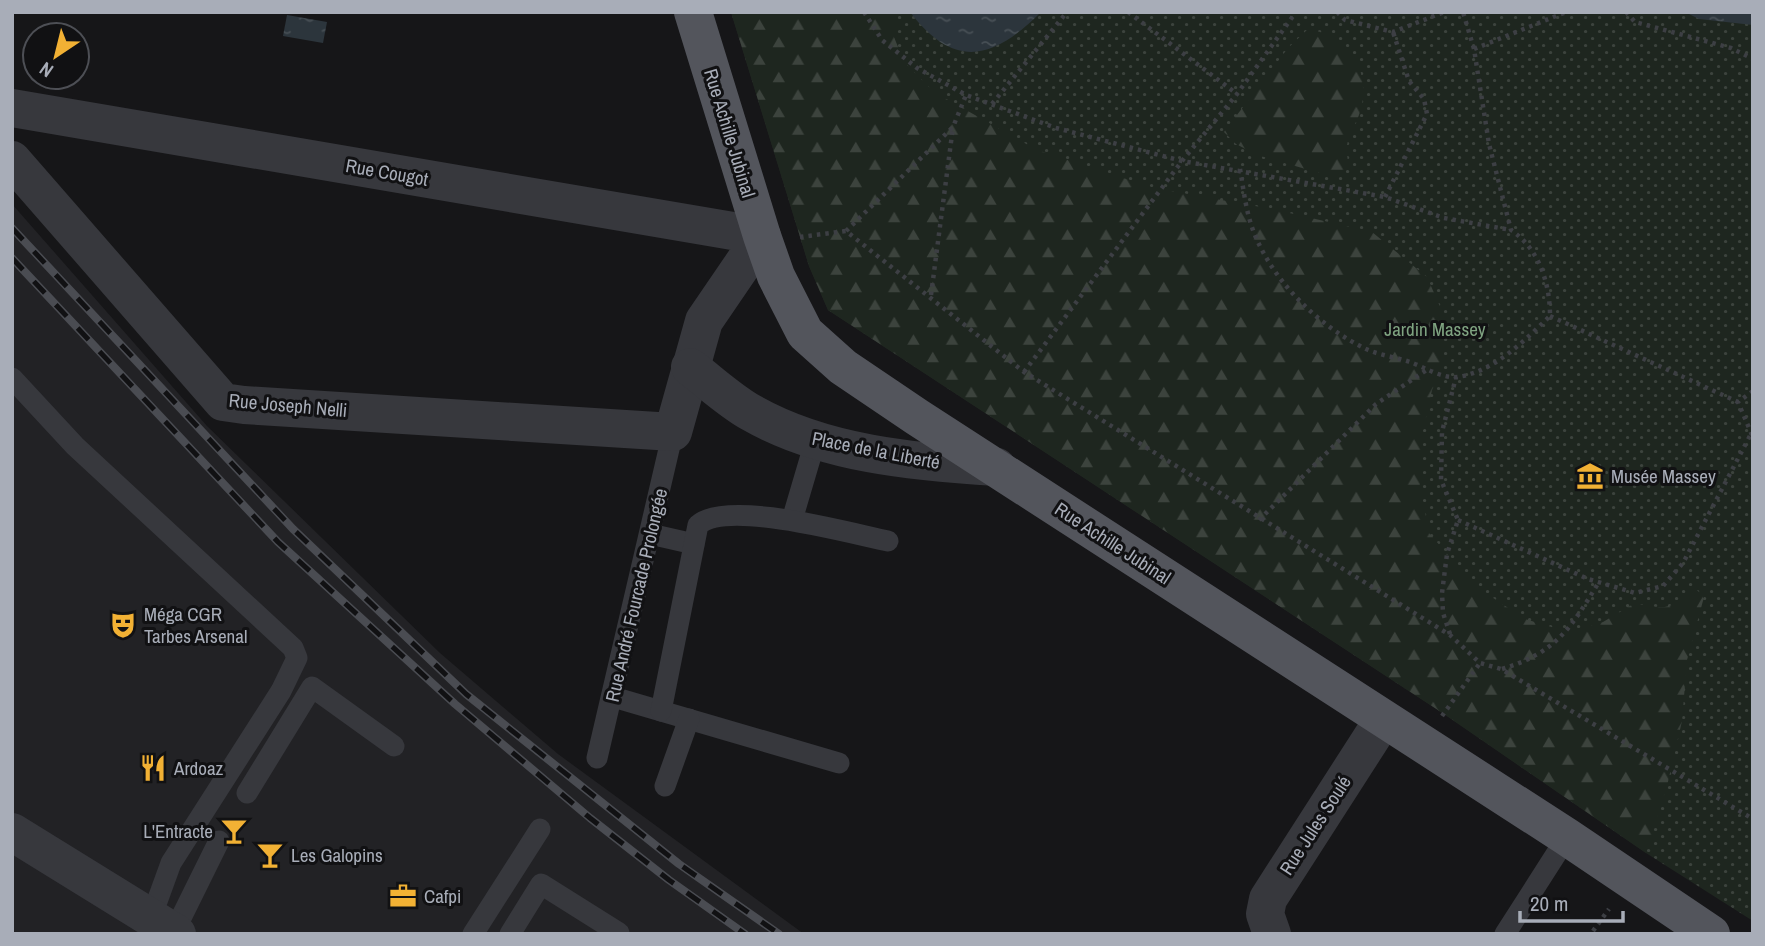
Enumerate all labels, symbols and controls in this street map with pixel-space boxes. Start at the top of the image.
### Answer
north arrow [21,21,91,91]
text: N [34,56,58,84]
street label: Rue Achille Jubinal [698,65,762,201]
street label: Rue Cougot [344,152,431,192]
park label: Jardin Massey [1384,316,1486,342]
street label: Rue Joseph Nelli [228,387,348,423]
street label: Place de la Liberté [810,425,942,475]
museum icon: Musée Massey [1575,461,1605,491]
place label: Musée Massey [1611,463,1716,489]
street label: Rue André Fourcade Prolongée [599,486,673,704]
street label: Rue Achille Jubinal [1050,496,1176,590]
place label: Méga CGR Tarbes Arsenal [144,601,247,649]
theatre icon: Méga CGR Tarbes Arsenal [108,610,138,640]
restaurant icon: Ardoaz [138,753,168,783]
place label: Ardoaz [173,755,224,781]
street label: Rue Jules Soulé [1273,770,1357,880]
bar icon: L'Entracte [219,816,249,846]
place label: L'Entracte [143,818,213,844]
bar icon: Les Galopins [255,840,285,870]
place label: Les Galopins [291,842,383,868]
scale bar [1520,880,1623,924]
office icon: Cafpi [388,881,418,911]
place label: Cafpi [424,883,461,909]
text: 20 m [1530,889,1568,918]

